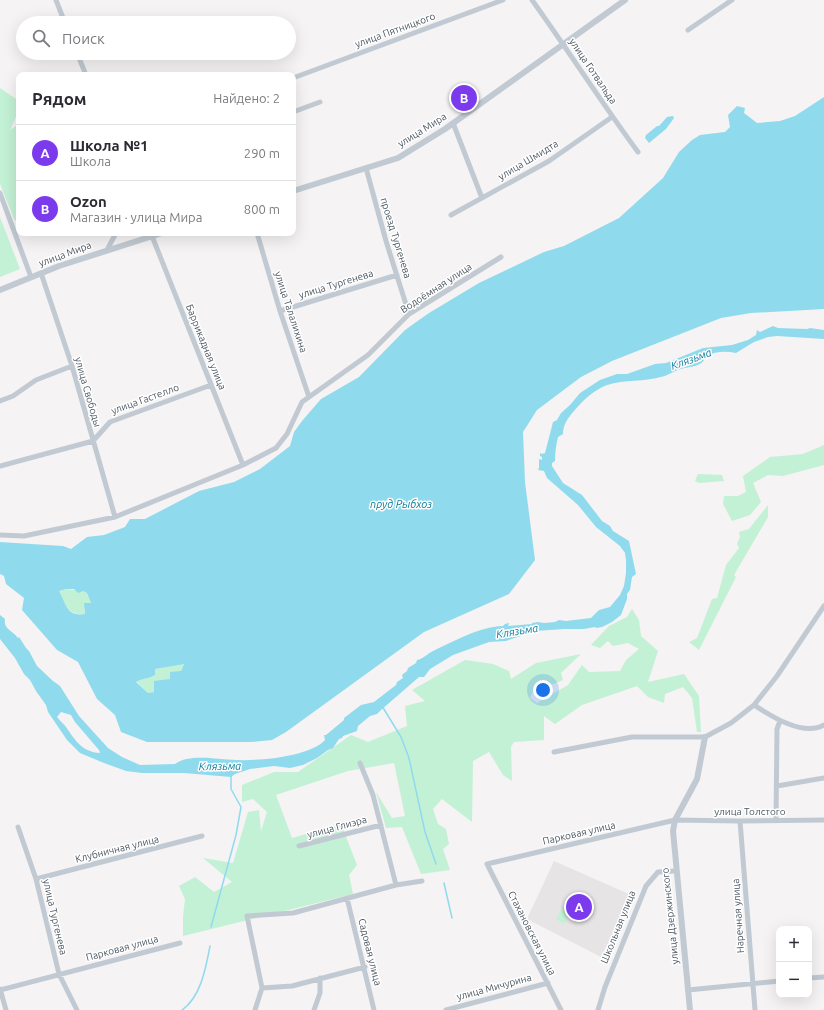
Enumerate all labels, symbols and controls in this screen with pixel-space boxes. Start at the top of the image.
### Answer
street label: улица Пятницкого [353,10,437,50]
search box [16,16,296,60]
icon: search [30,27,52,49]
text: Поиск [62,30,105,47]
street label: улица Готвальда [567,36,619,106]
pin: B [451,83,477,113]
text: Рядом [32,89,87,108]
text: Найдено: 2 [213,91,280,105]
street label: улица Мира [396,111,448,149]
text: Школа №1 [70,137,148,154]
street label: улица Шмидта [496,138,560,182]
text: A [40,146,50,160]
text: 290 m [244,146,280,160]
text: Школа [70,154,111,168]
text: Ozon [70,193,107,210]
street label: проезд Тургенева [379,196,413,280]
text: B [41,202,49,216]
text: 800 m [244,202,280,216]
text: Магазин · улица Мира [70,210,202,224]
street label: улица Мира [37,239,93,269]
street label: Водоёмная улица [398,261,474,315]
street label: улица Тургенева [297,267,375,301]
street label: улица Талалихина [273,270,309,354]
street label: Баррикадная улица [184,303,228,391]
water label: Клязьма [669,346,713,372]
street label: улица Свободы [73,356,103,428]
street label: улица Гастелло [110,382,180,416]
water label: пруд Рыбхоз [370,498,432,510]
water label: Клязьма [495,622,539,640]
your location [533,680,553,700]
water label: Клязьма [199,760,241,772]
street label: улица Толстого [714,806,786,817]
street label: улица Глиэра [306,814,368,840]
street label: Парковая улица [542,819,616,847]
street label: Клубничная улица [74,833,160,865]
street label: улица Дзержинского [659,867,681,965]
street label: улица Тургенева [41,878,69,956]
street label: Наречная улица [730,878,746,954]
street label: Стахановская улица [506,889,558,977]
street label: Школьная улица [598,889,638,965]
pin: A [566,892,592,922]
street label: Садовая улица [356,917,384,987]
map controls [776,926,812,998]
button: + [776,926,812,962]
street label: Парковая улица [85,933,159,963]
button: − [776,962,812,998]
street label: улица Мичурина [455,972,533,1002]

